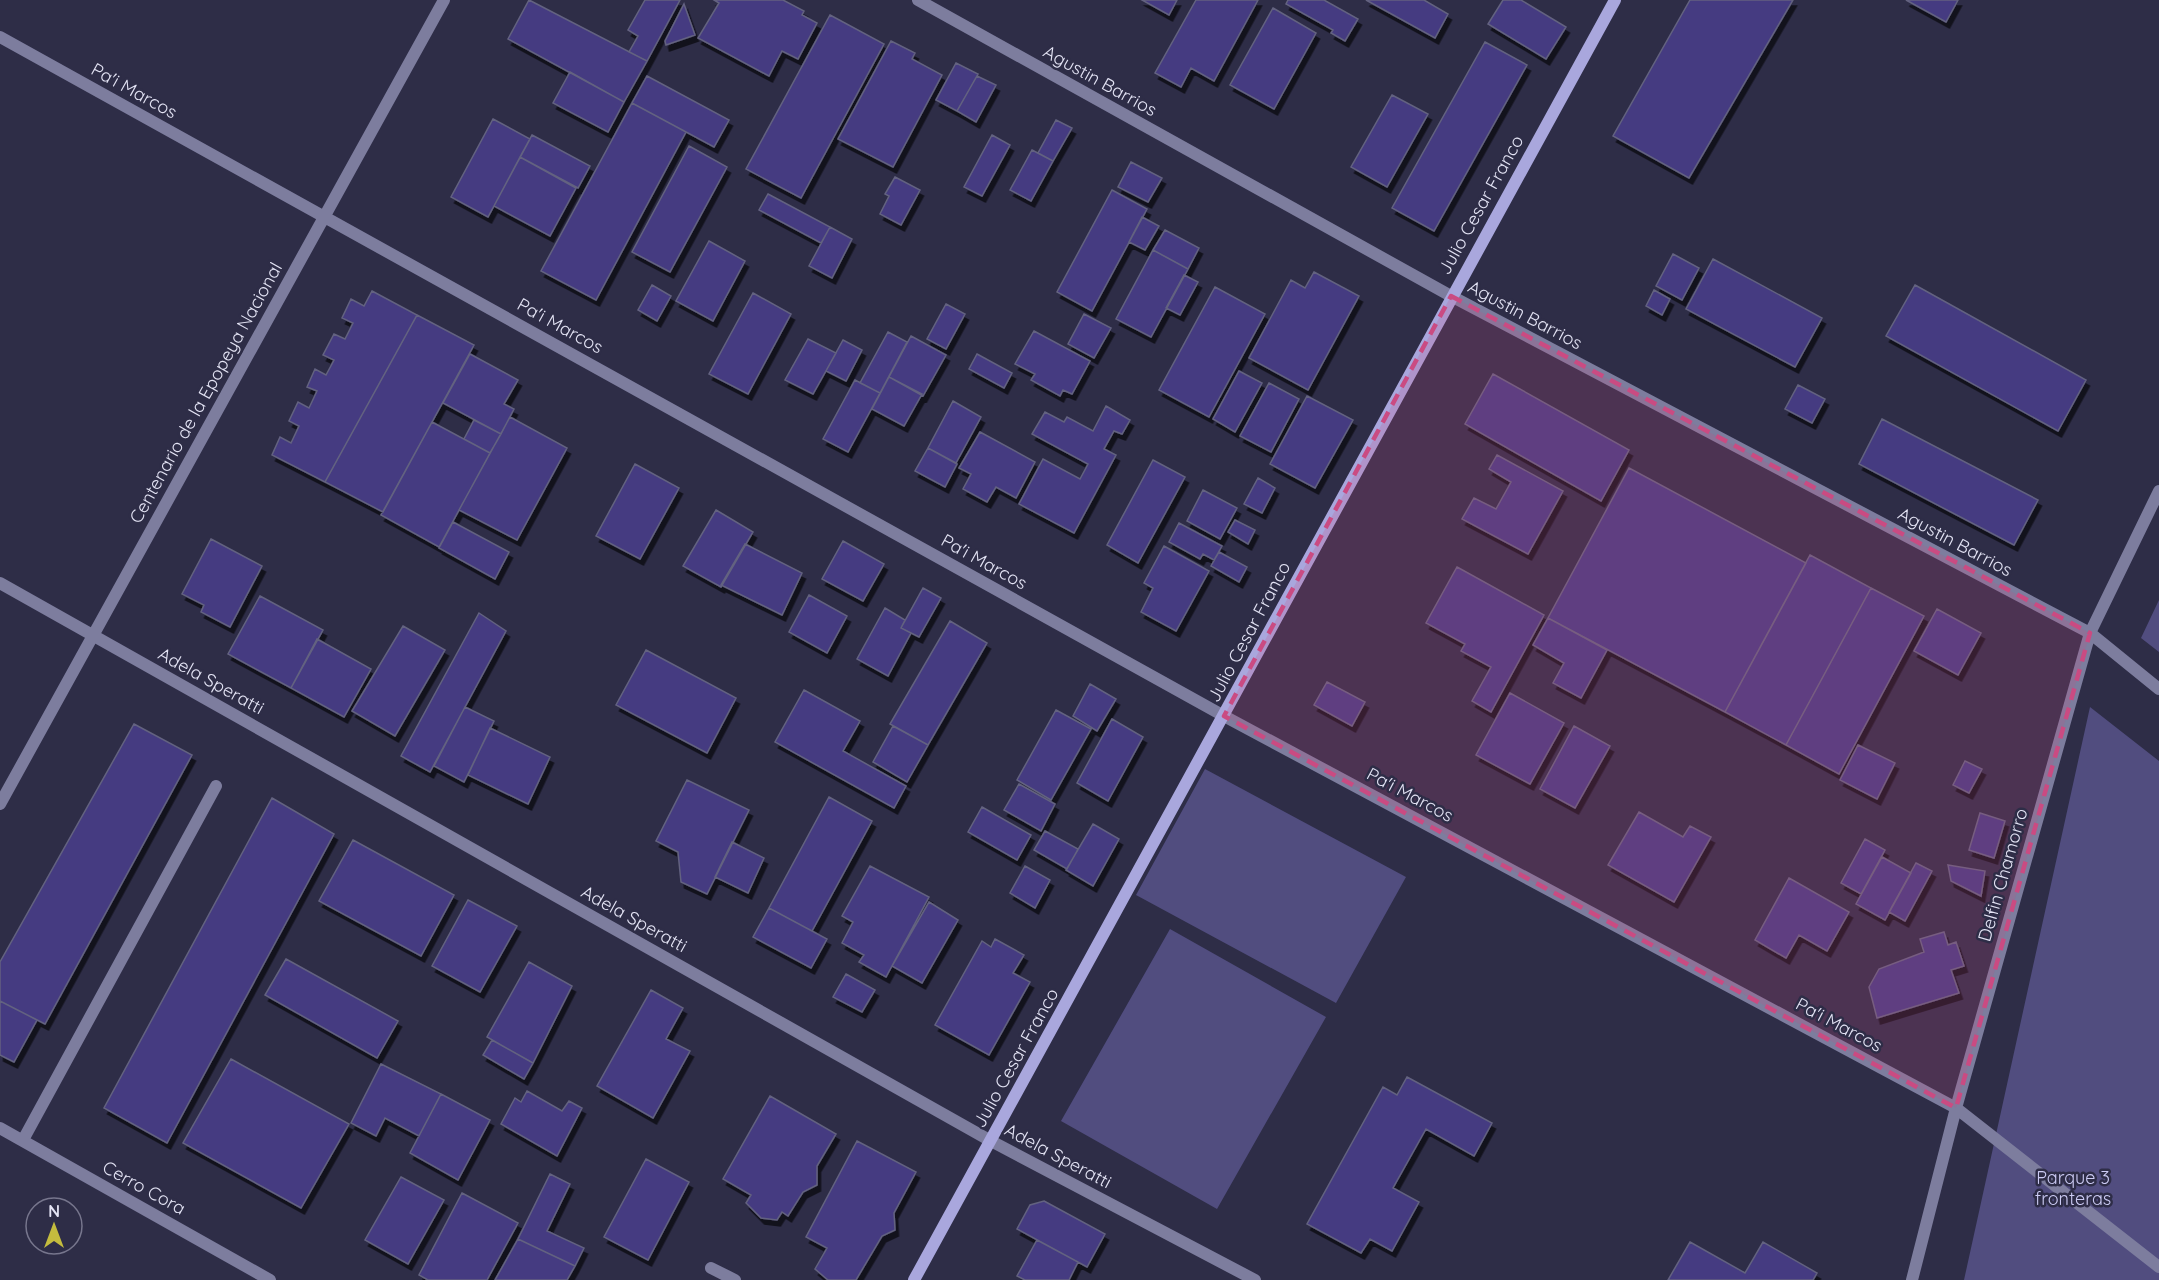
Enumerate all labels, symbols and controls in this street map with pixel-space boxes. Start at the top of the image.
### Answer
street label: Agustin Barrios [1039,40,1161,121]
street label: Pa'i Marcos [87,58,181,124]
street label: Julio Cesar Franco [1433,131,1528,278]
street label: Centenario de la Epopeya Nacional [124,258,287,527]
street label: Agustin Barrios [1464,275,1586,354]
street label: Pa'i Marcos [513,293,607,359]
street label: Agustin Barrios [1894,502,2016,581]
street label: Pa'i Marcos [937,529,1031,595]
street label: Julio Cesar Franco [1202,558,1295,706]
street label: Adela Speratti [154,642,268,719]
street label: Pa'i Marcos [1363,762,1457,827]
street label: Delfin Chamorro [1973,806,2033,944]
street label: Adela Speratti [577,880,691,957]
street label: Julio Cesar Franco [968,984,1063,1131]
street label: Pa'i Marcos [1792,992,1886,1057]
street label: Adela Speratti [1001,1118,1116,1193]
street label: Cerro Cora [99,1155,190,1220]
park label: Parque 3 fronteras [2035,1166,2111,1210]
north arrow [24,1196,84,1256]
text: N [48,1201,60,1221]

